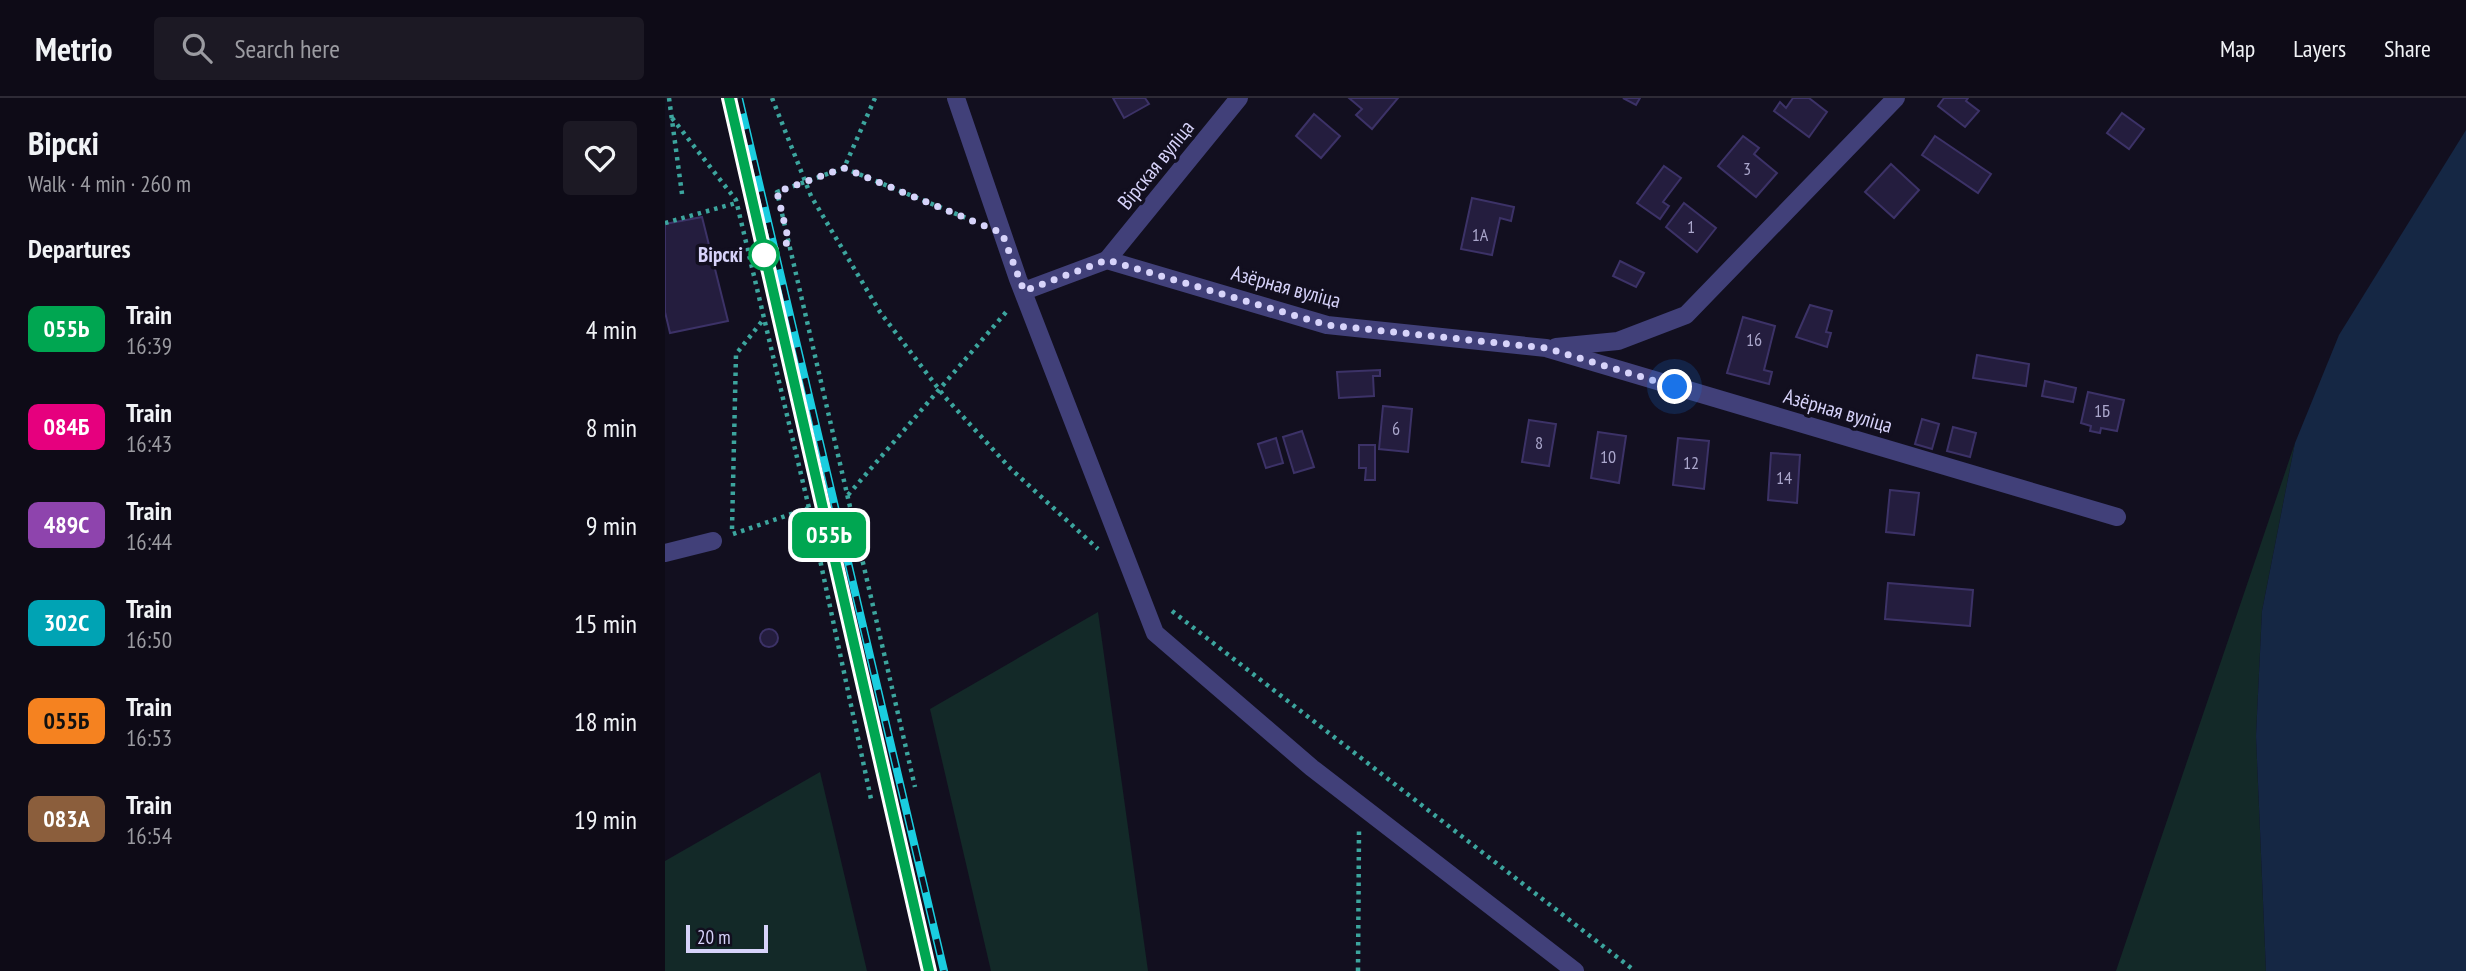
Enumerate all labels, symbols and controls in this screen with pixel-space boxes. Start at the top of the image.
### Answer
search box [154,17,644,80]
text: Metrio [35,27,112,70]
icon: search [178,29,216,67]
text: Search here [234,32,340,65]
text: Map [2220,33,2255,64]
text: Layers [2293,33,2346,64]
text: Share [2384,33,2431,64]
street label: Вірская вуліца [1111,115,1200,215]
text: Вірскі [28,121,99,164]
button: heart [563,121,637,195]
house number: 3 [1743,157,1751,180]
text: Walk · 4 min · 260 m [28,169,191,198]
house number: 1 [1687,215,1695,238]
house number: 1А [1472,223,1489,246]
text: Departures [28,232,131,265]
marker: Вірскі [749,240,779,270]
place label: Вірскі [698,241,743,268]
street label: Азёрная вуліца [1229,259,1344,314]
text: Train [126,298,172,331]
text: 055Ь [44,313,89,344]
text: 4 min [586,313,637,346]
house number: 16 [1746,328,1762,351]
text: 16:39 [126,331,172,360]
your location [1657,369,1692,404]
street label: Азёрная вуліца [1781,382,1896,439]
text: Train [126,396,172,429]
house number: 1Б [2094,399,2110,422]
text: 084Б [44,411,89,442]
text: 8 min [586,411,637,444]
house number: 6 [1392,417,1400,440]
text: 16:43 [126,429,172,458]
house number: 8 [1535,431,1543,454]
house number: 10 [1600,445,1616,468]
house number: 12 [1683,451,1699,474]
house number: 14 [1776,466,1792,489]
text: Train [126,494,172,527]
text: 489С [44,509,89,540]
text: 9 min [586,509,637,542]
line badge: 055Ь [780,512,878,558]
text: 055Ь [806,519,852,550]
text: 16:44 [126,527,172,556]
text: Train [126,592,172,625]
text: 302С [44,607,89,638]
text: 15 min [574,607,637,640]
text: 16:50 [126,625,172,654]
text: Train [126,690,172,723]
text: 055Б [44,705,89,736]
text: 18 min [574,705,637,738]
text: 16:53 [126,723,172,752]
text: Train [126,788,172,821]
text: 083А [43,803,90,834]
text: 19 min [574,803,637,836]
text: 16:54 [126,821,172,850]
scale bar [686,922,768,954]
text: 20 m [697,925,731,949]

